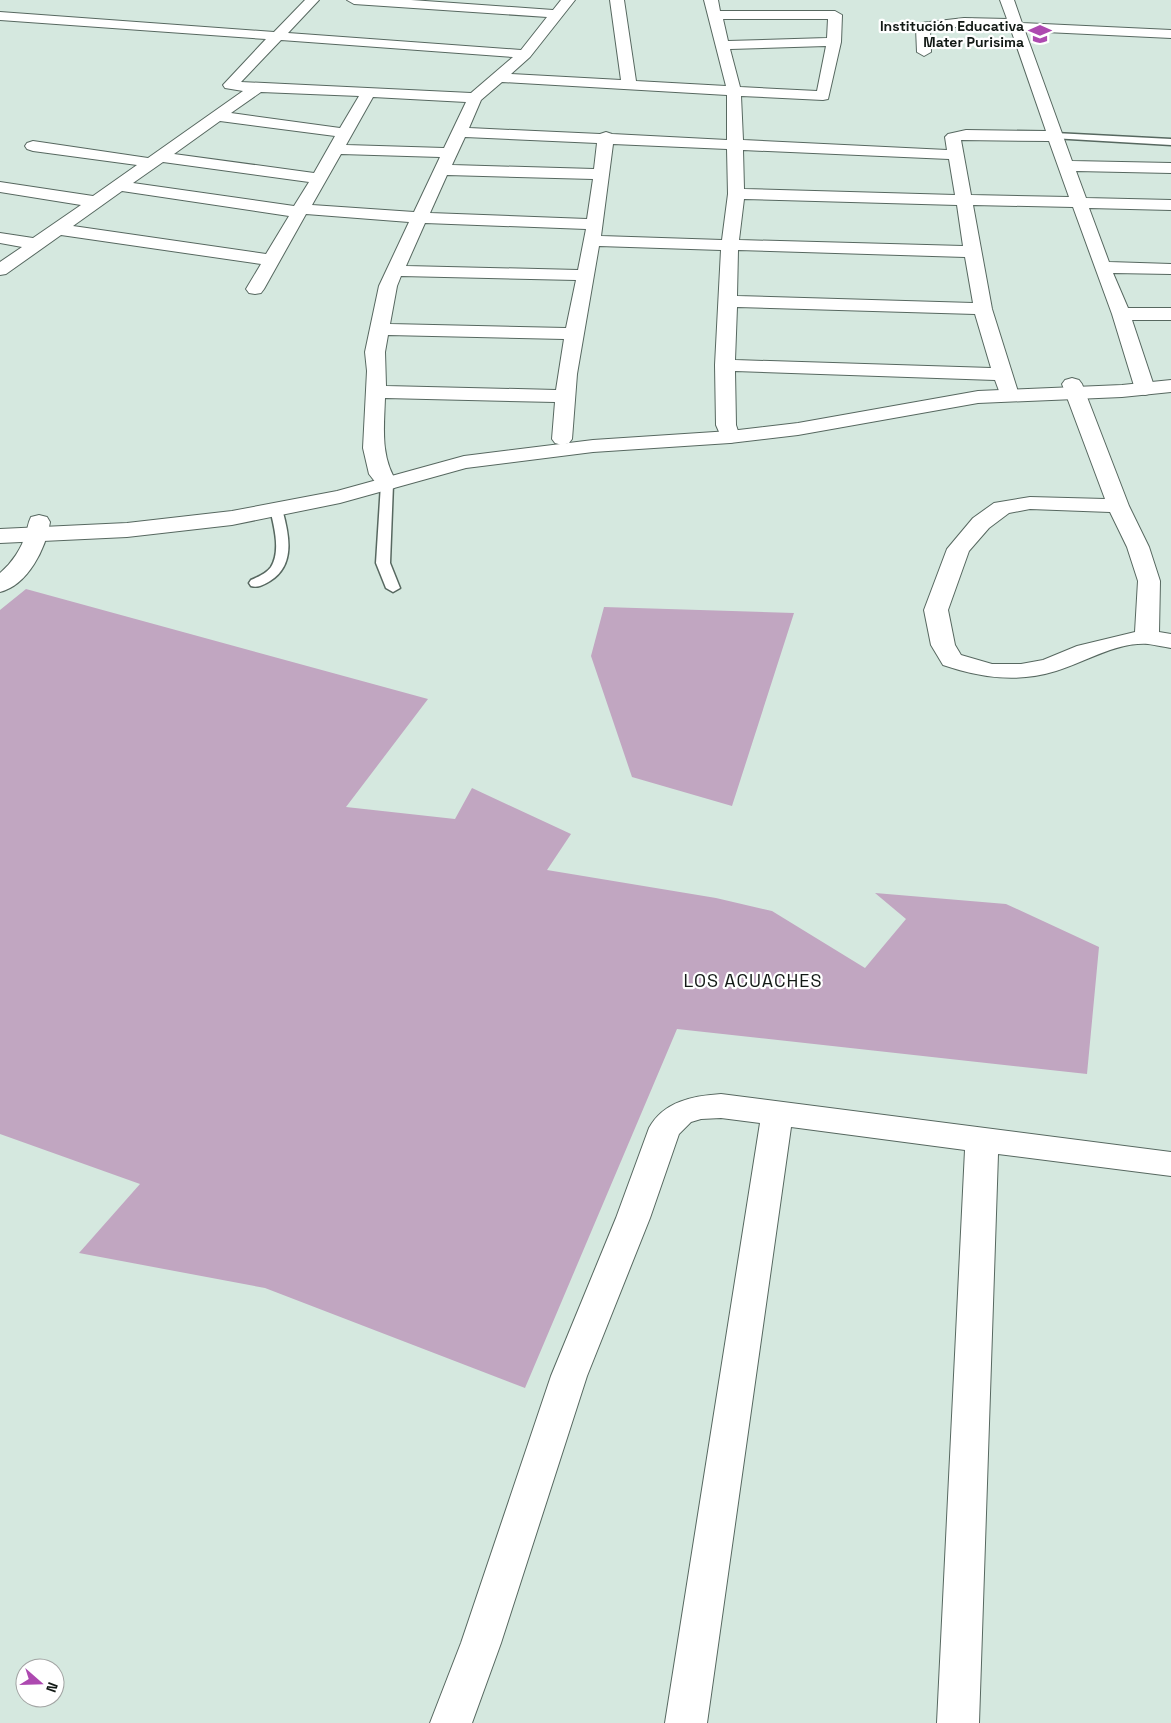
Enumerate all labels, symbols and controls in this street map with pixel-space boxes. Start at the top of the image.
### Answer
place label: Institución Educativa Mater Purisima [880,17,1024,51]
school or university icon: Institución Educativa Mater Purisima [1027,21,1053,47]
district label: LOS ACUACHES [683,969,823,992]
north arrow [15,1658,65,1708]
text: N [42,1680,62,1695]

